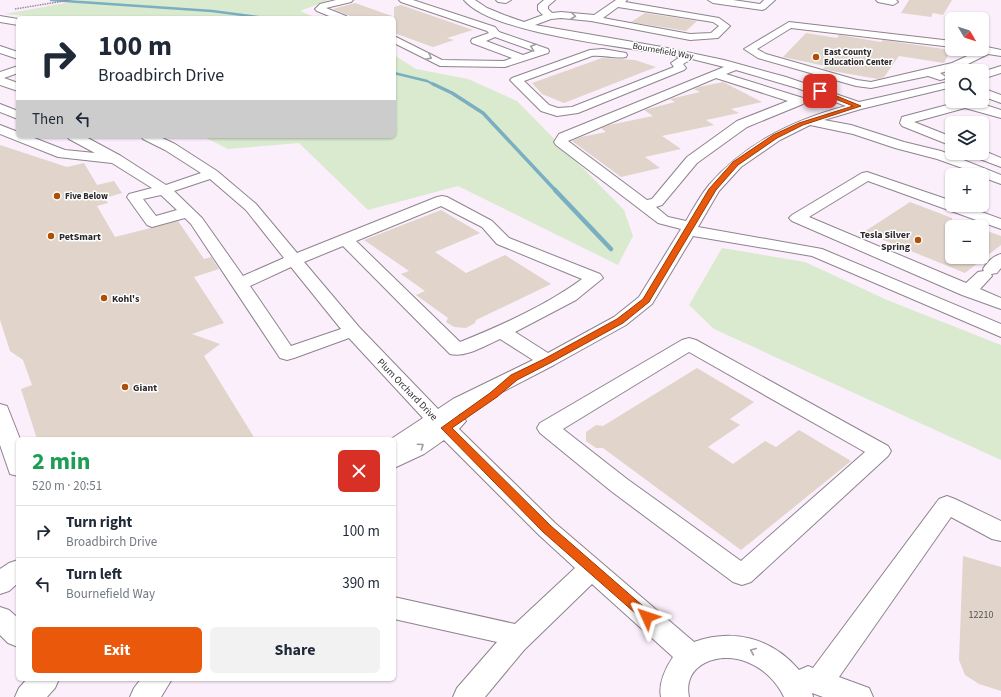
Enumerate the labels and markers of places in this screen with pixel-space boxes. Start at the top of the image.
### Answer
place label: East County Education Center [824,46,893,69]
marker: East County Education Center [811,52,821,62]
pin [803,74,837,108]
place label: Five Below [65,190,108,203]
marker: Five Below [52,191,62,201]
place label: Tesla Silver Spring [860,228,911,254]
place label: PetSmart [59,230,101,244]
marker: PetSmart [46,231,56,241]
marker: Tesla Silver Spring [913,235,923,245]
place label: Kohl's [112,292,140,306]
marker: Kohl's [99,293,109,303]
place label: Giant [133,381,157,395]
marker: Giant [120,382,130,392]

